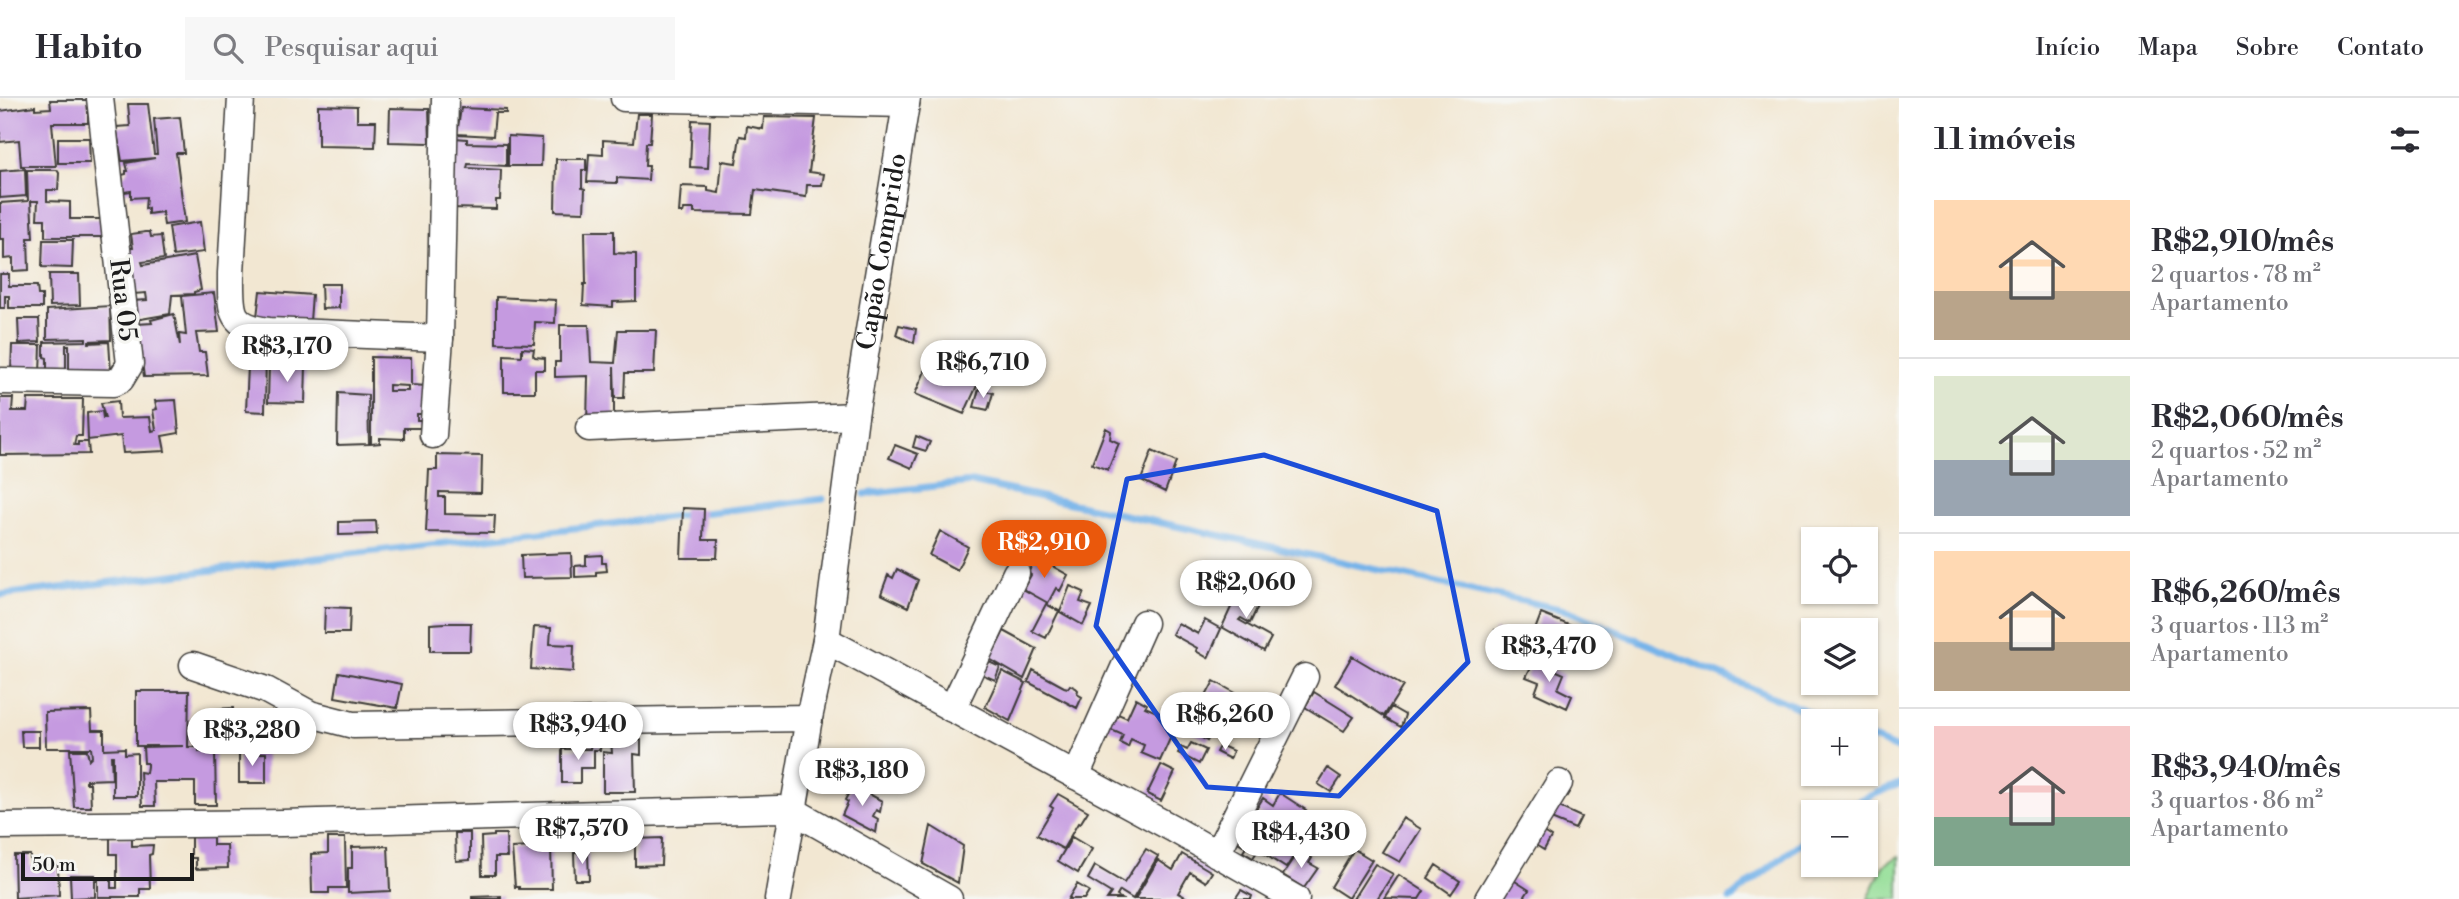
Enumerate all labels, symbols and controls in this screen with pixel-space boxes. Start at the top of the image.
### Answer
search box [185,17,675,80]
text: Habito [35,28,143,69]
icon: search [209,29,247,67]
text: Pesquisar aqui [265,32,439,64]
text: Início [2036,33,2100,63]
text: Mapa [2138,33,2198,63]
text: Sobre [2236,33,2299,63]
text: Contato [2337,33,2424,63]
text: 11 imóveis [1934,121,2076,159]
icon: filters [2386,121,2424,159]
street label: Capão Comprido [850,151,914,352]
text: R$2,910/mês [2151,223,2334,261]
icon: home [1990,228,2074,312]
street label: Rua 05 [102,257,144,343]
text: 2 quartos · 78 m² [2151,261,2321,289]
text: Apartamento [2151,289,2289,317]
pin: R$3,170 [222,324,352,384]
text: R$3,170 [241,333,333,361]
pin: R$6,710 [918,341,1048,400]
text: R$6,710 [936,349,1030,377]
text: R$2,060/mês [2151,399,2344,437]
icon: home [1990,404,2074,488]
text: 2 quartos · 52 m² [2151,437,2321,465]
text: Apartamento [2151,465,2289,493]
pin: R$2,910 [979,520,1109,580]
map controls [1801,527,1878,877]
button: locate [1801,527,1878,604]
text: R$2,910 [998,529,1090,557]
pin: R$2,060 [1181,560,1311,620]
text: R$2,060 [1196,569,1296,597]
text: R$6,260/mês [2151,574,2341,612]
icon: home [1990,579,2074,663]
text: 3 quartos · 113 m² [2151,612,2328,640]
button: layers [1801,618,1878,695]
pin: R$3,470 [1484,624,1614,684]
text: R$3,470 [1501,633,1597,661]
text: Apartamento [2151,640,2289,668]
pin: R$6,260 [1160,692,1290,752]
text: R$6,260 [1176,701,1274,729]
pin: R$3,940 [513,702,643,762]
pin: R$3,280 [187,708,317,768]
button: + [1801,709,1878,786]
text: R$3,940 [529,711,627,739]
text: R$3,280 [203,717,301,745]
pin: R$3,180 [797,748,927,808]
text: R$3,940/mês [2151,749,2341,787]
icon: home [1990,754,2074,838]
text: R$3,180 [815,757,909,785]
text: 3 quartos · 86 m² [2151,787,2323,815]
button: − [1801,800,1878,877]
pin: R$7,570 [517,806,647,866]
pin: R$4,430 [1236,810,1366,870]
text: R$7,570 [535,815,629,843]
text: Apartamento [2151,815,2289,843]
text: R$4,430 [1251,819,1351,847]
scale bar [21,850,194,882]
text: 50 m [32,853,76,877]

